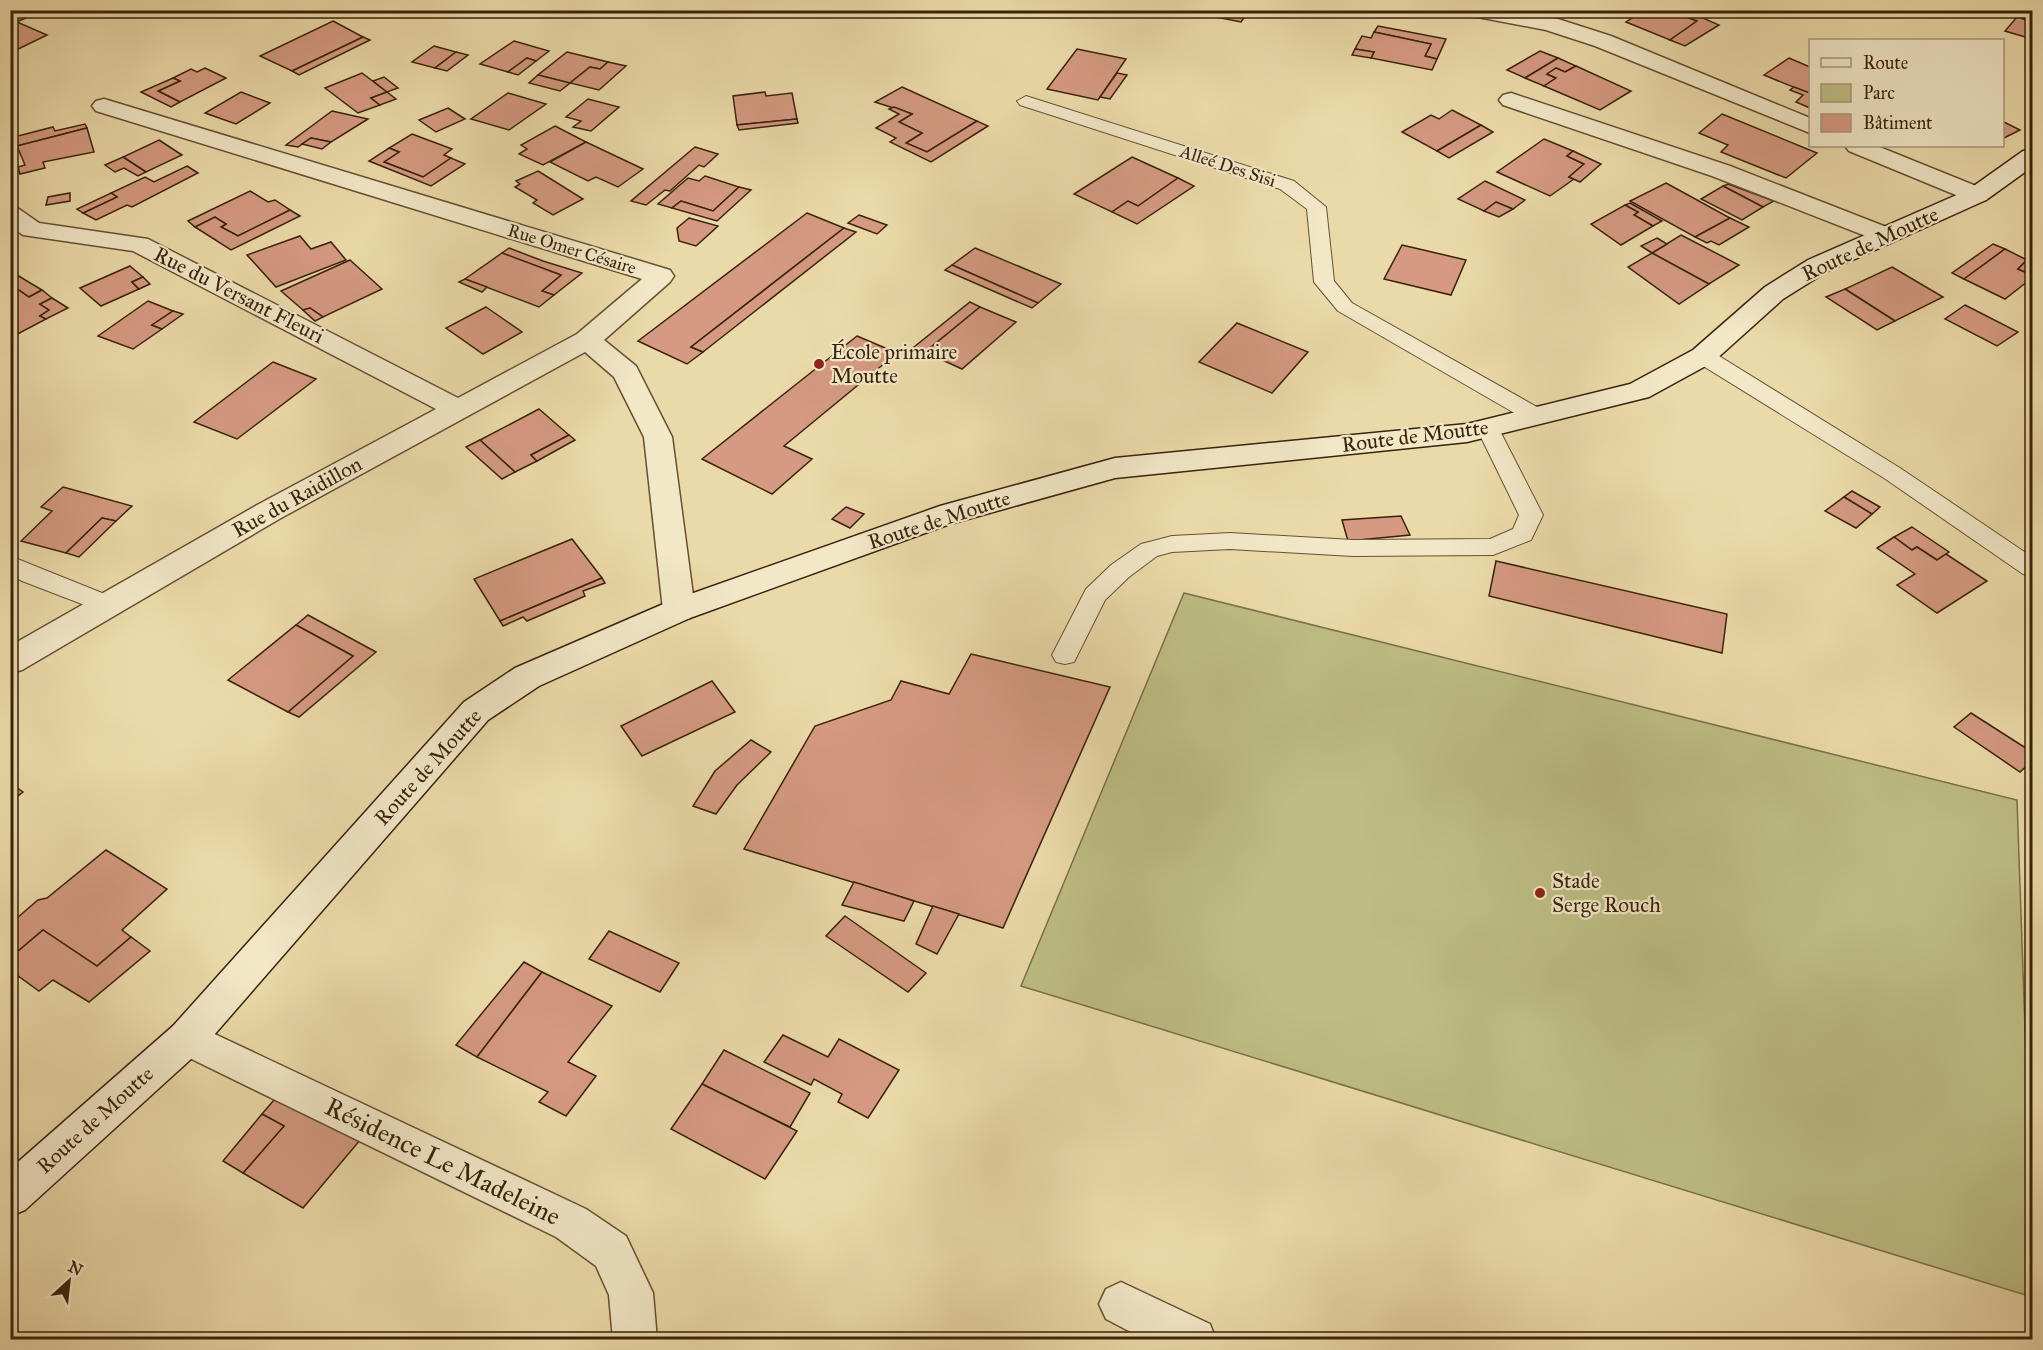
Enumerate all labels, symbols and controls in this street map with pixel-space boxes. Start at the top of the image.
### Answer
legend [1809,39,2004,147]
text: Route [1863,52,1908,74]
text: Parc [1863,82,1895,104]
text: Bâtiment [1863,112,1933,134]
street label: Alleé Des Sisi [1176,140,1279,192]
street label: Route de Moutte [1797,201,1943,287]
street label: Rue Omer Césaire [505,219,639,279]
street label: Rue du Versant Fleuri [149,241,329,349]
place label: École primaire Moutte [831,338,958,389]
marker: École primaire Moutte [812,357,826,371]
street label: Route de Moutte [1340,414,1490,458]
street label: Rue du Raidillon [228,451,366,543]
street label: Route de Moutte [865,485,1014,555]
street label: Route de Moutte [369,703,487,831]
place label: Stade Serge Rouch [1552,868,1661,918]
marker: Stade Serge Rouch [1533,886,1547,900]
street label: Route de Moutte [31,1061,159,1179]
street label: Résidence Le Madeleine [320,1090,566,1232]
north arrow [39,1251,99,1311]
text: N [65,1257,86,1280]

